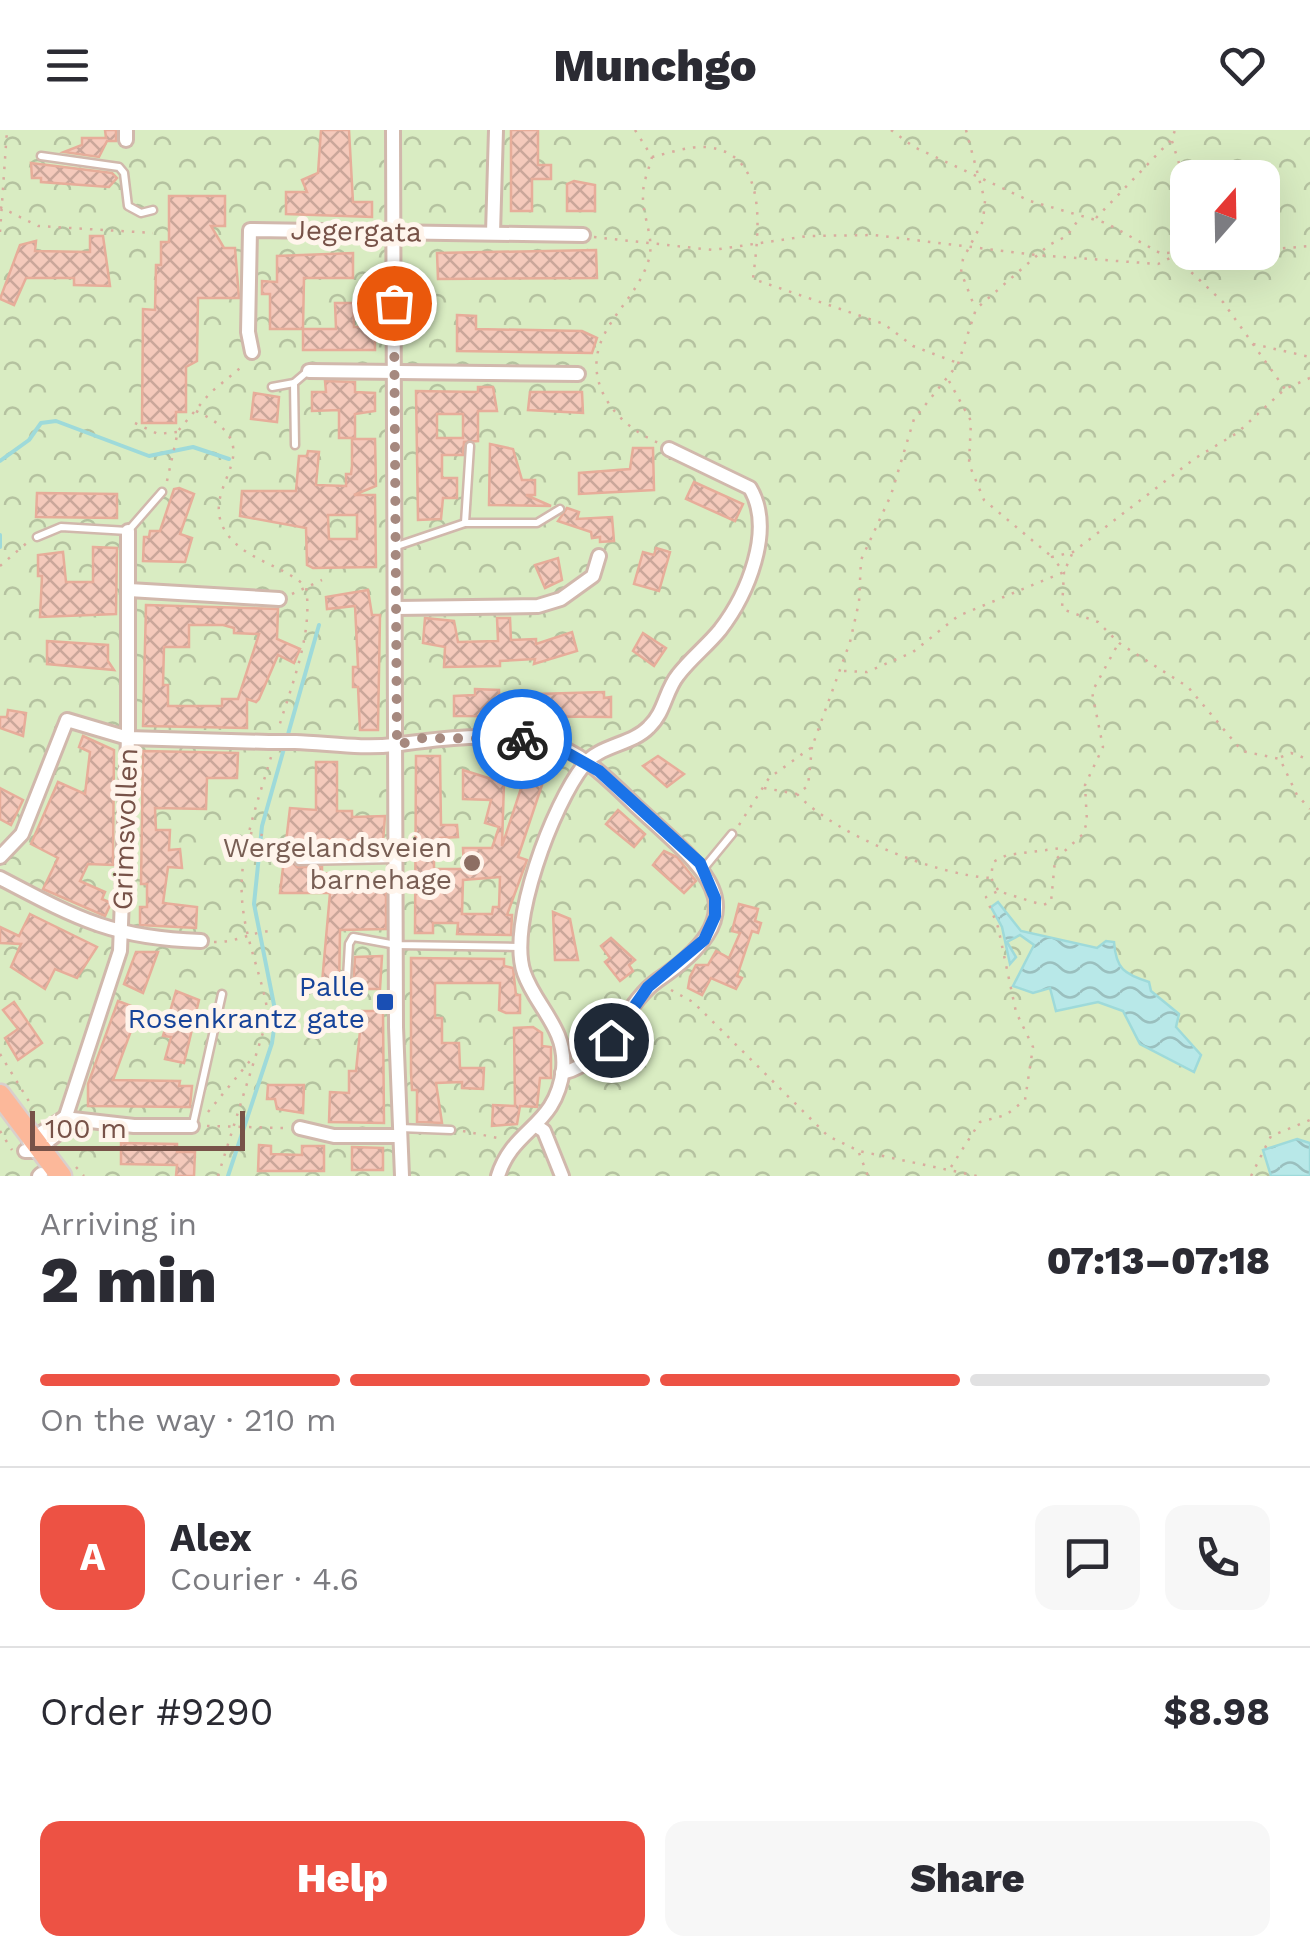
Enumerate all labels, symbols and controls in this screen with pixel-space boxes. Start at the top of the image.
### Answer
icon: menu [40,38,95,93]
icon: heart [1215,38,1270,93]
text: Munchgo [553,39,757,92]
north arrow [1170,160,1280,270]
map controls [1170,160,1280,270]
street label: Jegergata [290,213,422,249]
pin [352,261,437,346]
icon: bag [367,276,422,331]
courier [472,689,572,789]
icon: bike [495,712,550,767]
street label: Grimsvollen [106,747,144,911]
place label: Wergelandsveien barnehage [223,831,452,896]
marker: Wergelandsveien barnehage [461,852,483,874]
place label: Palle Rosenkrantz gate [128,970,365,1035]
marker: Palle Rosenkrantz gate [374,991,396,1013]
pin [569,998,654,1083]
icon: home [584,1013,639,1068]
scale bar [30,1106,245,1150]
text: 100 m [45,1112,127,1145]
text: Arriving in [40,1205,197,1243]
text: 07:13–07:18 [1047,1239,1270,1283]
text: 2 min [40,1242,217,1318]
text: On the way · 210 m [40,1401,337,1439]
button: chat [1035,1505,1140,1610]
button: phone [1165,1505,1270,1610]
text: Alex [170,1516,252,1560]
text: A [80,1535,105,1579]
text: Courier · 4.6 [170,1560,359,1598]
text: Order #9290 [40,1690,273,1734]
text: $8.98 [1164,1690,1270,1734]
button: Help [40,1821,645,1936]
button: Share [665,1821,1270,1936]

